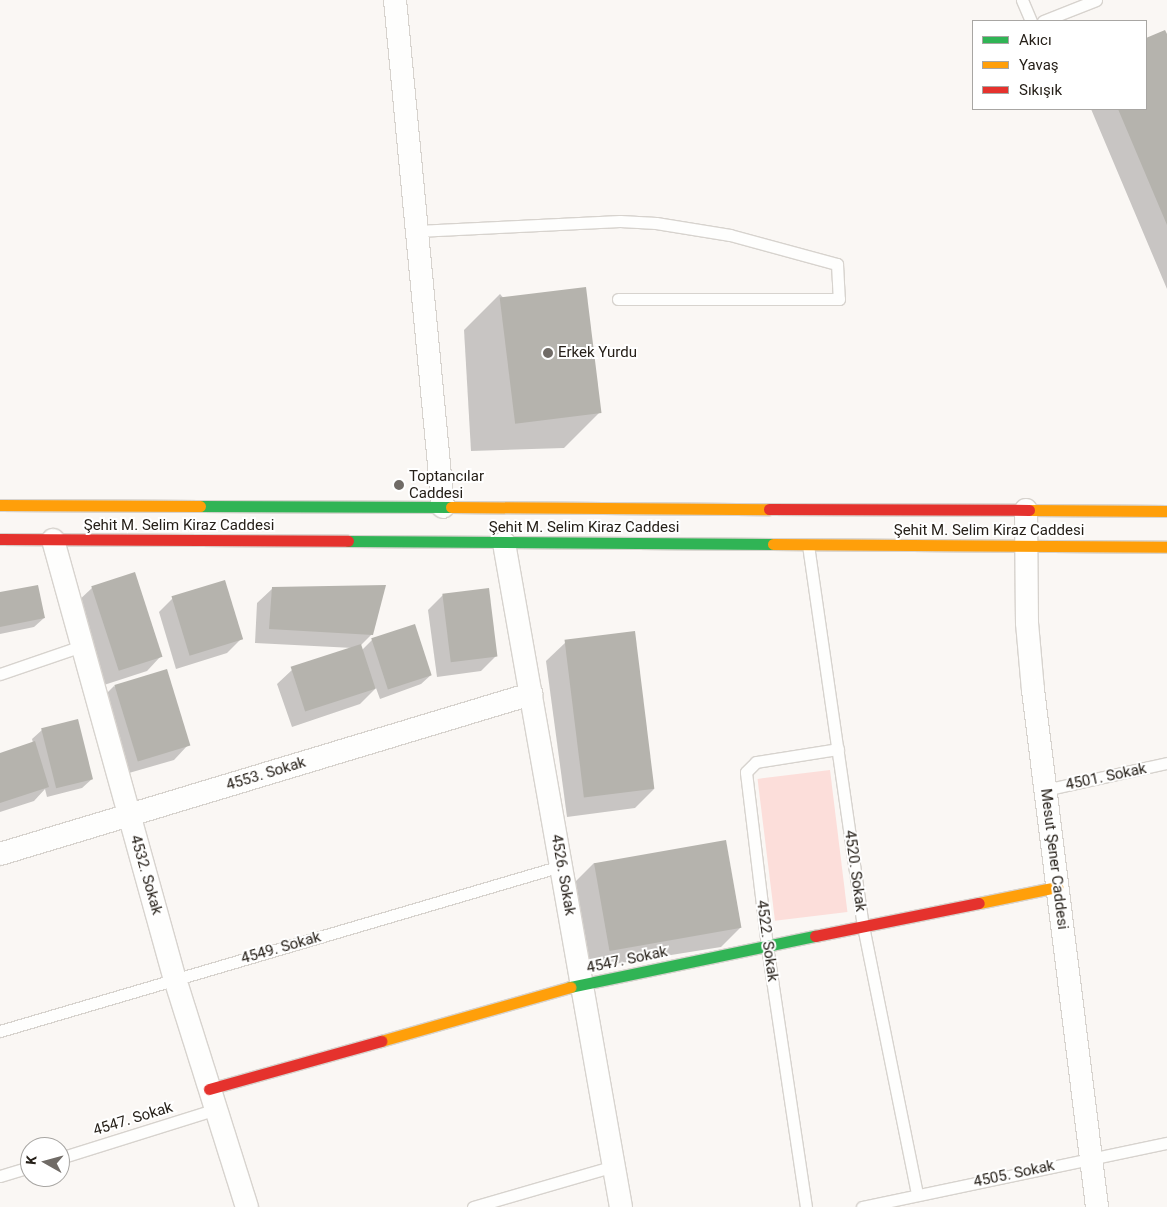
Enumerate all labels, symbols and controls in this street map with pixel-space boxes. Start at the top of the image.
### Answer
legend [972,20,1147,110]
text: Akıcı [1019,31,1052,49]
text: Yavaş [1019,56,1059,74]
text: Sıkışık [1019,81,1062,99]
place label: Erkek Yurdu [558,344,637,362]
marker: Erkek Yurdu [542,347,554,359]
place label: Toptancılar Caddesi [409,467,484,502]
marker: Toptancılar Caddesi [393,479,405,491]
street label: Şehit M. Selim Kiraz Caddesi [84,517,274,535]
street label: Şehit M. Selim Kiraz Caddesi [489,519,679,537]
street label: Şehit M. Selim Kiraz Caddesi [894,522,1084,540]
street label: 4553. Sokak [224,753,308,795]
street label: 4501. Sokak [1064,760,1148,794]
street label: Mesut Şener Caddesi [1036,788,1072,930]
street label: 4520. Sokak [840,829,870,913]
street label: 4532. Sokak [126,833,166,917]
street label: 4526. Sokak [547,833,579,917]
street label: 4522. Sokak [752,899,782,983]
street label: 4549. Sokak [239,928,323,968]
street label: 4547. Sokak [585,943,669,977]
street label: 4547. Sokak [91,1098,175,1140]
north arrow [20,1137,70,1187]
text: K [23,1155,40,1166]
street label: 4505. Sokak [972,1157,1056,1191]

